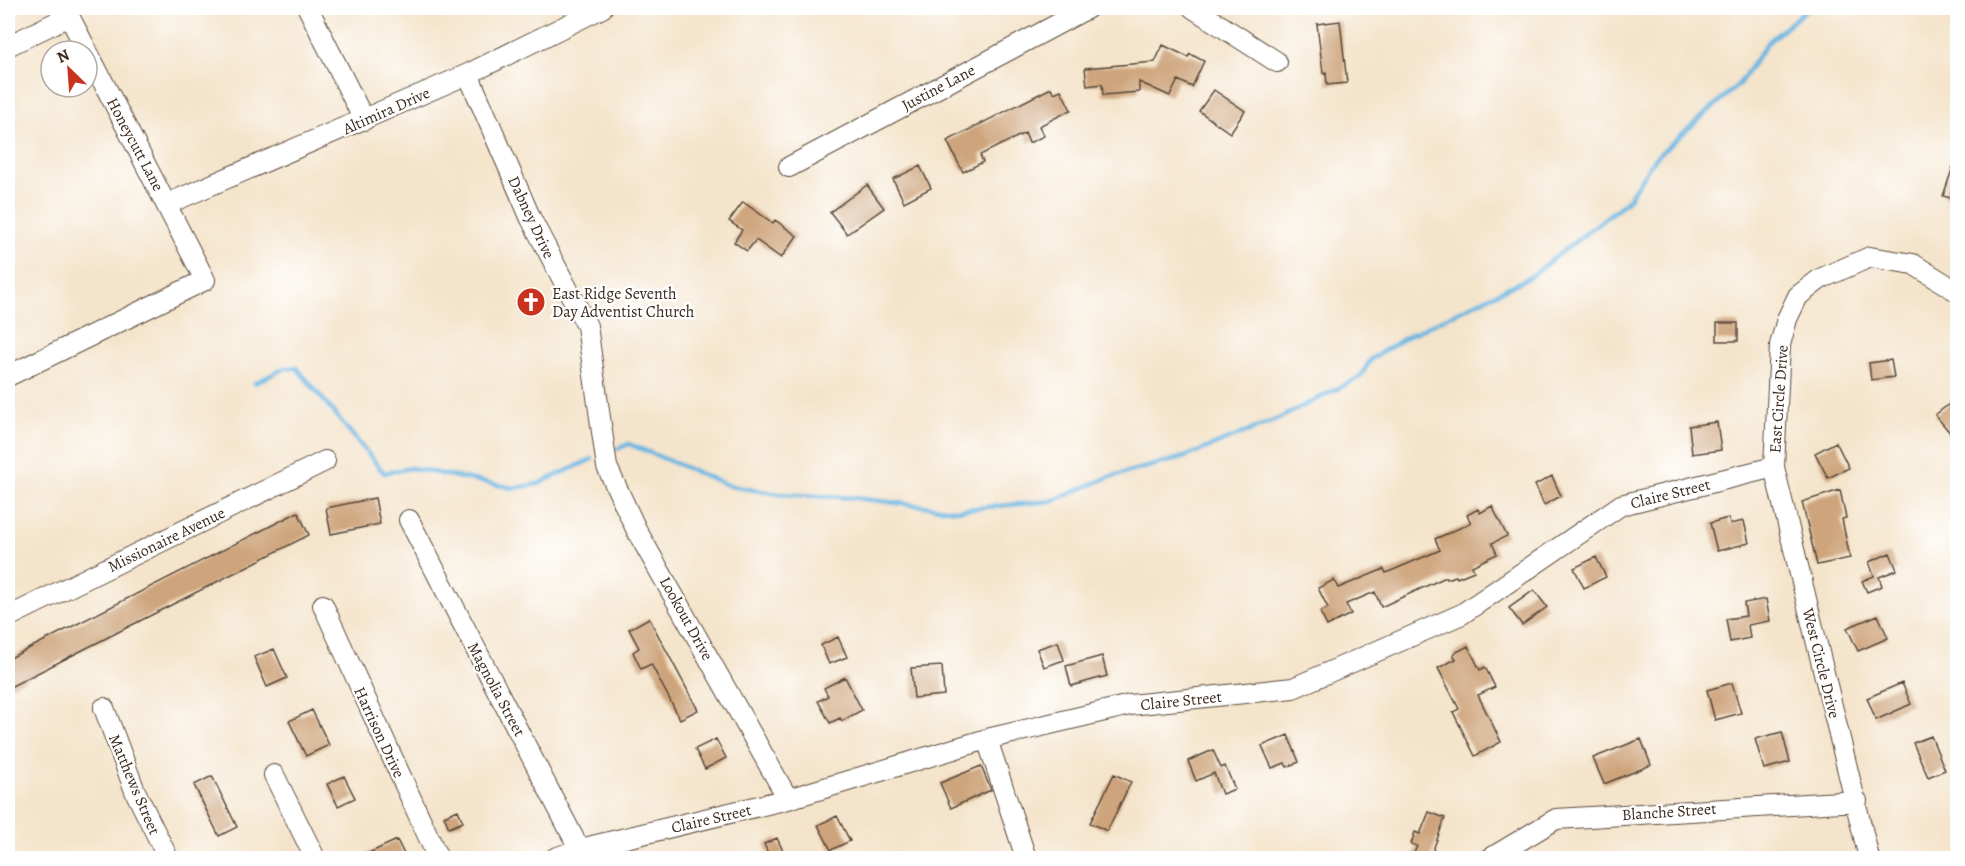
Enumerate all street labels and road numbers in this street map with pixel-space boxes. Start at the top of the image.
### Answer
street label: Justine Lane [898,59,979,116]
street label: Altimira Drive [339,82,433,140]
street label: Honeycutt Lane [101,94,169,195]
street label: Dabney Drive [502,172,560,262]
street label: East Circle Drive [1764,344,1794,454]
street label: Claire Street [1628,473,1712,515]
street label: Missionaire Avenue [104,502,229,578]
street label: Lookout Drive [654,573,718,664]
street label: West Circle Drive [1796,605,1845,721]
street label: Magnolia Street [462,638,530,741]
street label: Harrison Drive [348,683,410,782]
street label: Claire Street [1139,686,1223,716]
street label: Matthews Street [103,731,165,838]
street label: Blanche Street [1621,798,1717,826]
street label: Claire Street [669,799,753,839]

